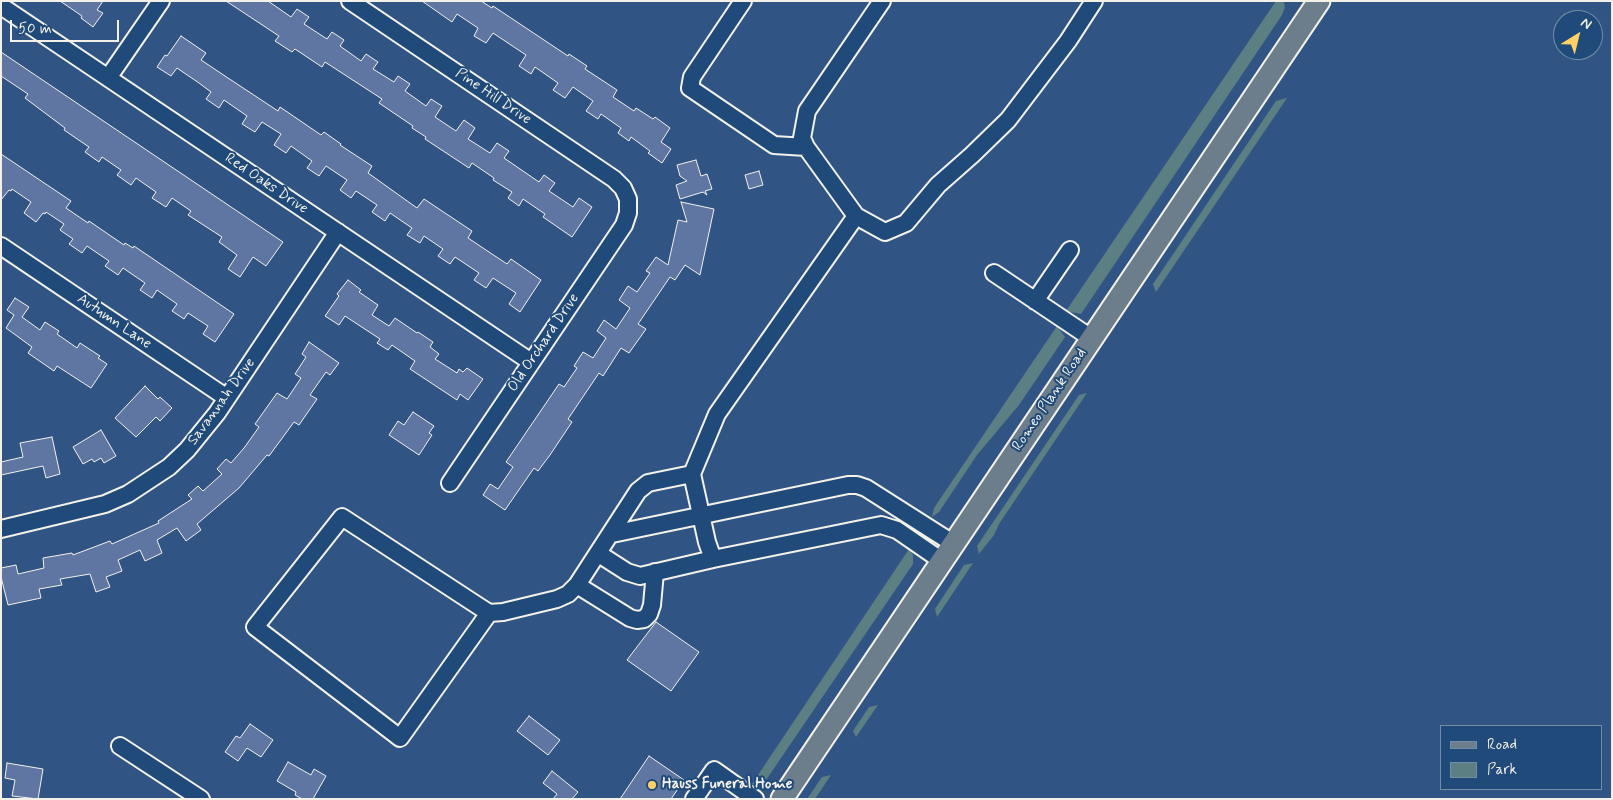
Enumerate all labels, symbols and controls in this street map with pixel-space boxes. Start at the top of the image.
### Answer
scale bar [12,10,121,42]
north arrow [1553,10,1603,60]
text: N [1577,14,1595,34]
text: 50 m [18,19,52,39]
street label: Pine Hill Drive [452,65,534,129]
street label: Red Oaks Drive [221,150,311,218]
street label: Autumn Lane [73,290,155,354]
street label: Old Orchard Drive [504,290,584,396]
street label: Romeo Plank Road [1009,345,1091,455]
street label: Savannah Drive [184,355,260,449]
legend [1440,725,1603,790]
text: Road [1487,735,1517,755]
text: Park [1487,760,1517,780]
place label: Hauss Funeral Home [662,776,792,794]
marker: Hauss Funeral Home [646,779,658,791]

